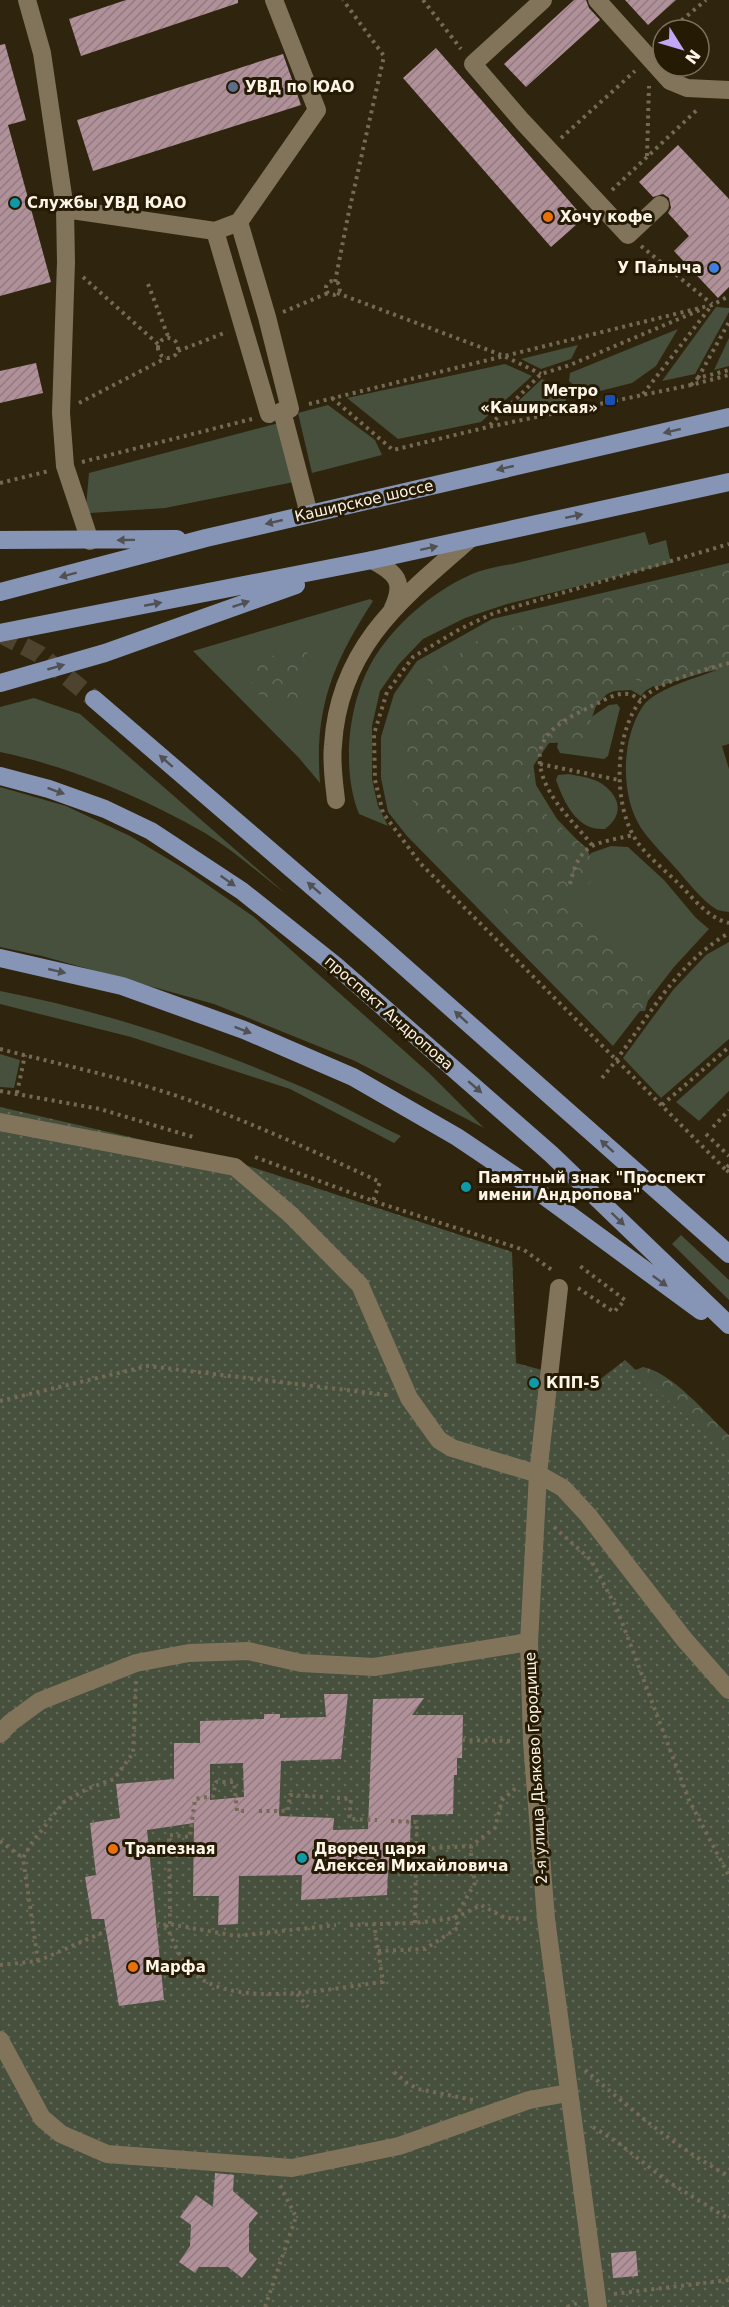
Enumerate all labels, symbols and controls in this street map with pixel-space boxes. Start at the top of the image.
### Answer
north arrow [651,18,711,78]
text: N [681,46,704,68]
place label: УВД по ЮАО [245,78,354,96]
marker: УВД по ЮАО [226,80,240,94]
place label: Службы УВД ЮАО [27,194,187,212]
marker: Службы УВД ЮАО [8,196,22,210]
place label: Хочу кофе [560,208,653,226]
marker: Хочу кофе [541,210,555,224]
place label: У Палыча [618,259,702,277]
marker: У Палыча [707,261,721,275]
place label: Метро «Каширская» [480,382,598,417]
marker: Метро «Каширская» [603,393,617,407]
one-way arrow [663,426,681,436]
one-way arrow [496,464,514,474]
street label: Каширское шоссе [293,476,435,526]
one-way arrow [565,510,583,520]
one-way arrow [265,518,284,528]
one-way arrow [117,535,136,545]
one-way arrow [420,542,438,552]
one-way arrow [59,571,77,580]
one-way arrow [144,599,163,608]
one-way arrow [232,599,250,608]
one-way arrow [47,662,65,671]
one-way arrow [159,755,174,768]
one-way arrow [47,787,65,797]
one-way arrow [220,875,236,887]
one-way arrow [307,882,322,895]
street label: проспект Андропова [321,952,457,1074]
one-way arrow [48,967,66,977]
one-way arrow [454,1011,469,1024]
one-way arrow [234,1026,252,1035]
one-way arrow [467,1080,482,1093]
one-way arrow [599,1139,614,1153]
place label: Памятный знак "Проспект имени Андропова" [478,1169,706,1204]
marker: Памятный знак "Проспект имени Андропова" [459,1180,473,1194]
one-way arrow [611,1211,625,1225]
one-way arrow [651,1275,667,1287]
place label: КПП-5 [546,1374,600,1392]
marker: КПП-5 [527,1376,541,1390]
street label: 2-я улица Дьяково Городище [521,1652,551,1884]
place label: Трапезная [125,1840,215,1858]
place label: Дворец царя Алексея Михайловича [314,1840,508,1875]
marker: Трапезная [106,1842,120,1856]
marker: Дворец царя Алексея Михайловича [295,1851,309,1865]
place label: Марфа [145,1958,206,1976]
marker: Марфа [126,1960,140,1974]

